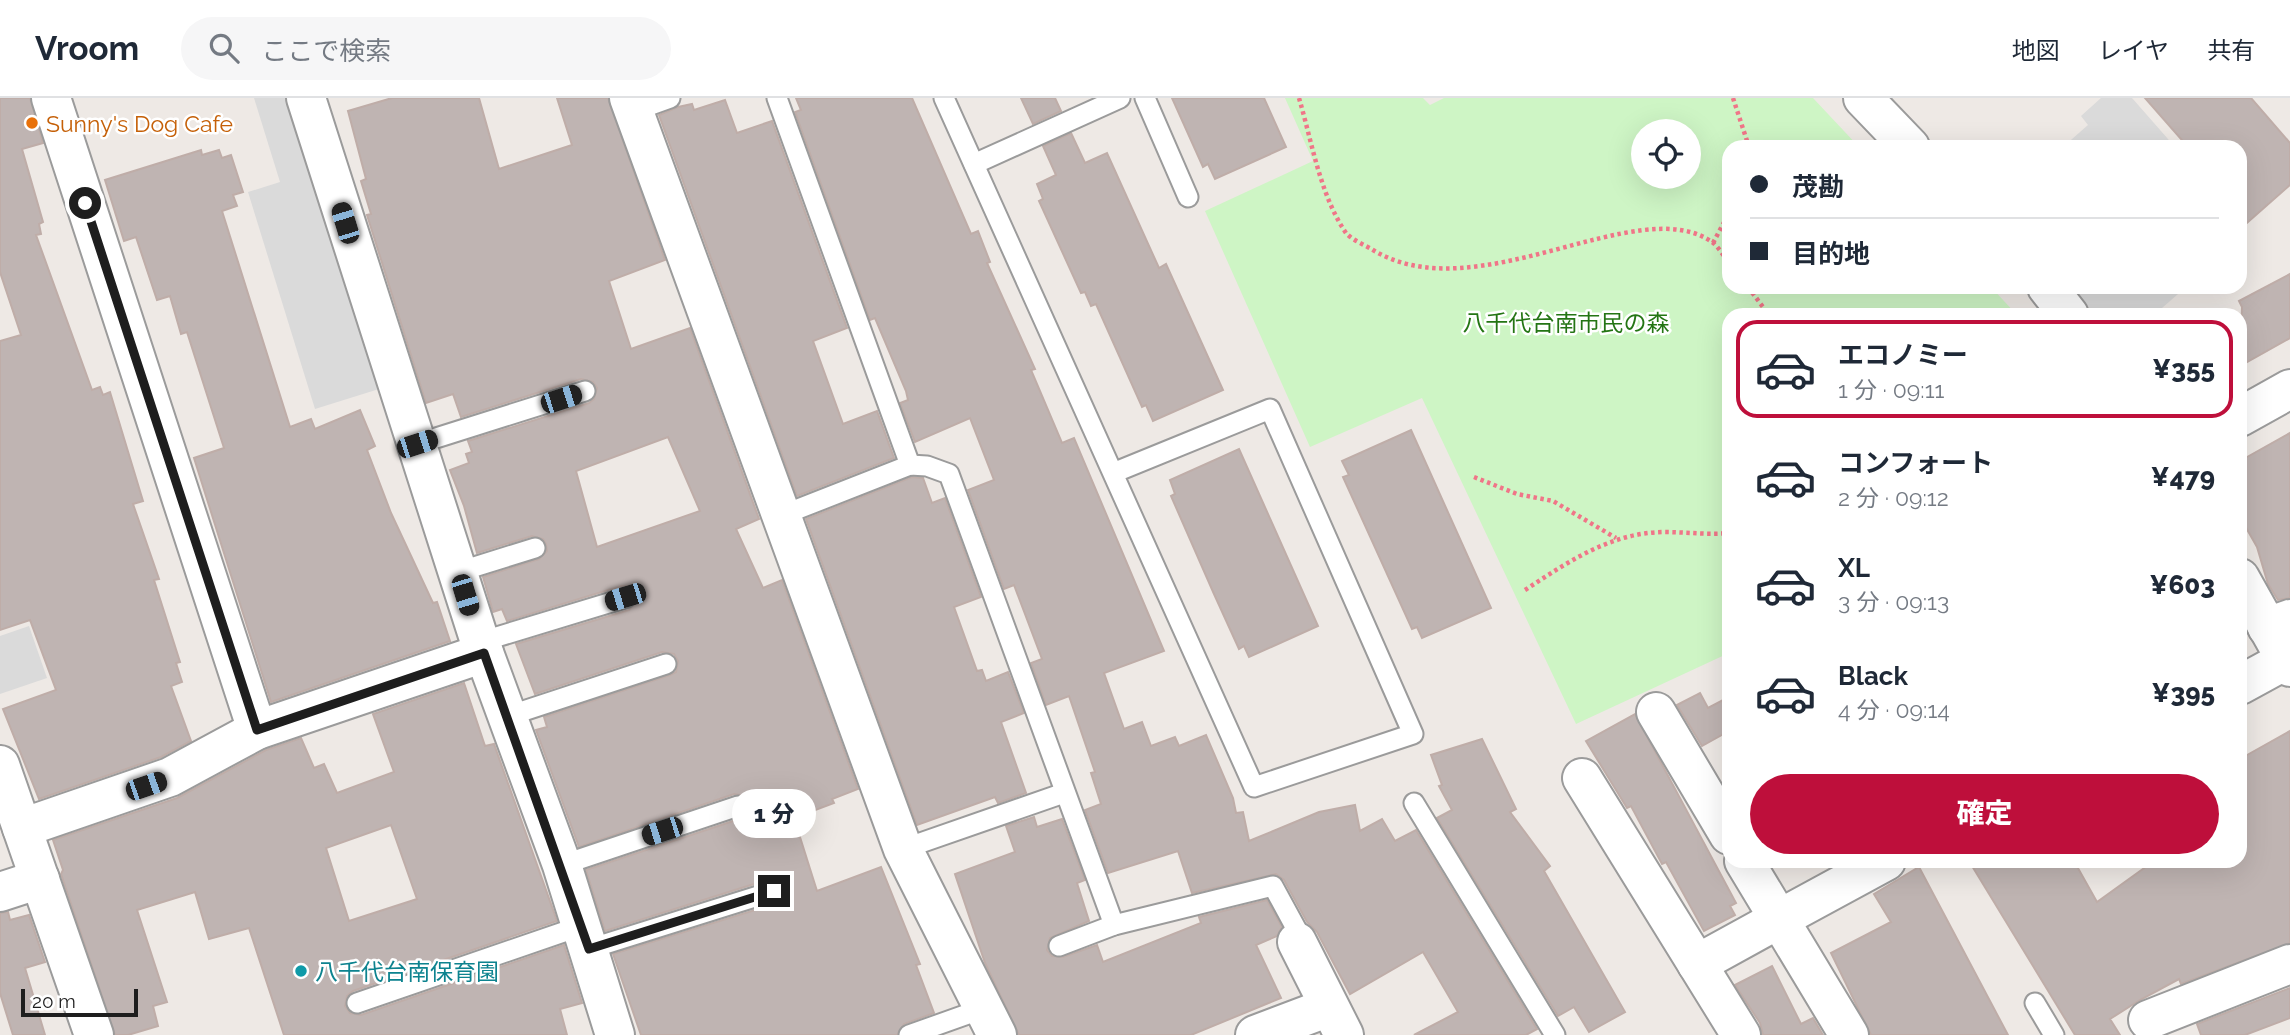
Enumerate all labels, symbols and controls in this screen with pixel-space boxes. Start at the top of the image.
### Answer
search box [181,17,671,80]
text: Vroom [35,29,139,68]
icon: search [205,29,243,67]
text: ここで検索 [261,36,391,66]
text: 地図 [2012,36,2060,65]
text: レイヤ [2098,36,2169,65]
text: 共有 [2207,36,2255,65]
place label: Sunny's Dog Cafe [46,110,233,137]
marker: Sunny's Dog Cafe [24,115,40,131]
map controls [1631,119,1701,189]
button: locate [1631,119,1701,189]
text: 茂勘 [1792,172,1844,202]
route start [69,187,101,219]
car [329,200,362,246]
text: 目的地 [1792,239,1870,269]
park label: 八千代台南市民の森 [1463,309,1670,336]
icon: car [1754,338,1817,401]
text: エコノミー [1838,340,1968,370]
text: ¥355 [2152,354,2215,384]
text: 1 分 · 09:11 [1838,376,1944,403]
car [538,383,585,415]
car [394,428,441,460]
icon: car [1754,446,1817,509]
text: コンフォート [1838,448,1993,478]
text: ¥479 [2151,462,2215,492]
text: 2 分 · 09:12 [1838,484,1949,511]
text: XL [1838,553,1870,583]
icon: car [1754,554,1817,617]
text: ¥603 [2150,570,2215,600]
car [449,572,482,618]
car [602,581,649,613]
text: 3 分 · 09:13 [1838,588,1949,615]
text: Black [1838,661,1908,691]
icon: car [1754,662,1817,725]
text: ¥395 [2152,678,2215,708]
text: 4 分 · 09:14 [1838,696,1950,723]
car [123,769,170,803]
button: 確定 [1750,774,2219,854]
callout: 1 分 [732,790,816,838]
text: 1 分 [754,800,794,827]
car [639,815,686,847]
route end [758,875,790,907]
place label: 八千代台南保育園 [315,958,499,985]
marker: 八千代台南保育園 [293,963,309,979]
scale bar [21,986,138,1018]
text: 20 m [32,990,76,1012]

